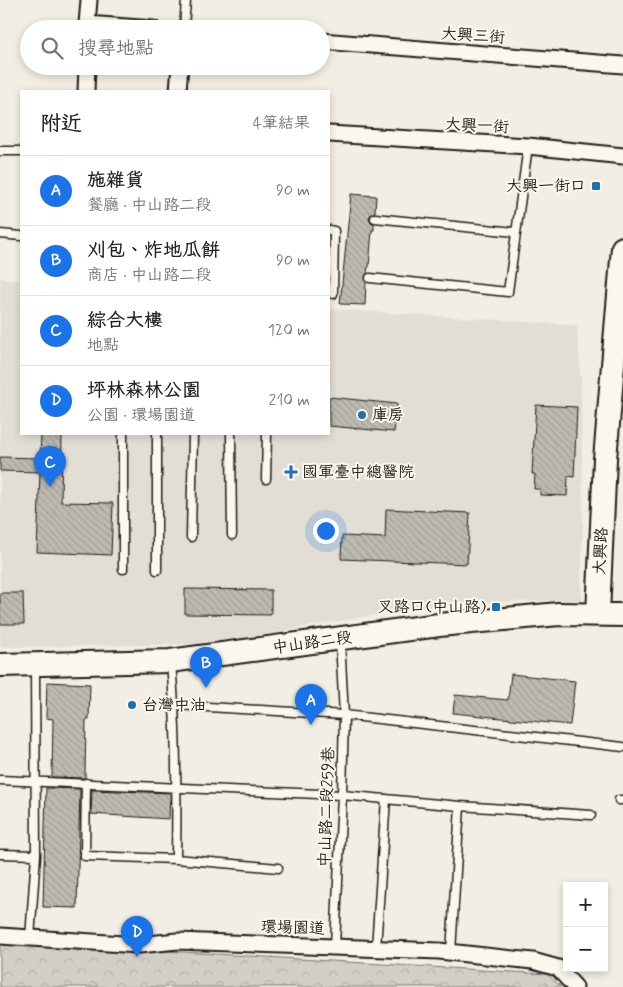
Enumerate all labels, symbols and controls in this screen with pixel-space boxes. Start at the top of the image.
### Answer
search box [20,20,330,75]
street label: 大興三街 [440,23,506,49]
icon: search [38,34,66,62]
text: 搜尋地點 [78,36,154,61]
text: 附近 [40,110,82,138]
text: 4筆結果 [253,113,310,134]
street label: 大興一街 [444,114,510,138]
text: 施雜貨 [87,168,144,193]
place label: 大興一街口 [506,176,586,197]
text: A [51,180,61,201]
text: 90 m [276,180,310,201]
marker: 大興一街口 [590,180,602,192]
text: 餐廳 · 中山路二段 [87,195,211,216]
text: 刈包、炸地瓜餅 [87,238,220,263]
text: B [51,250,61,271]
text: 90 m [276,250,310,271]
text: 商店 · 中山路二段 [87,265,211,286]
text: 綜合大樓 [87,308,163,333]
text: C [50,320,62,341]
text: 120 m [268,320,310,341]
text: 地點 [87,335,119,356]
text: 坪林森林公園 [87,378,201,403]
text: D [50,390,62,411]
text: 210 m [269,390,310,411]
text: 公園 · 環場園道 [87,405,195,426]
place label: 庫房 [372,405,404,426]
marker: 庫房 [356,409,368,421]
pin: C [34,446,66,487]
place label: 國軍臺中總醫院 [302,462,414,483]
marker: 國軍臺中總醫院 [284,465,298,479]
your location [313,518,339,544]
street label: 大興路 [589,526,613,576]
place label: 叉路口(中山路) [377,597,486,618]
marker: 叉路口(中山路) [490,601,502,613]
street label: 中山路二段 [271,627,353,659]
pin: B [190,647,222,688]
pin: A [295,684,327,725]
place label: 台灣中油 [142,695,206,716]
marker: 台灣中油 [126,699,138,711]
street label: 中山路二段259巷 [314,746,340,868]
map controls [563,882,608,972]
button: + [563,882,608,927]
pin: D [121,916,153,957]
street label: 環場園道 [261,916,325,940]
button: − [563,927,608,972]

